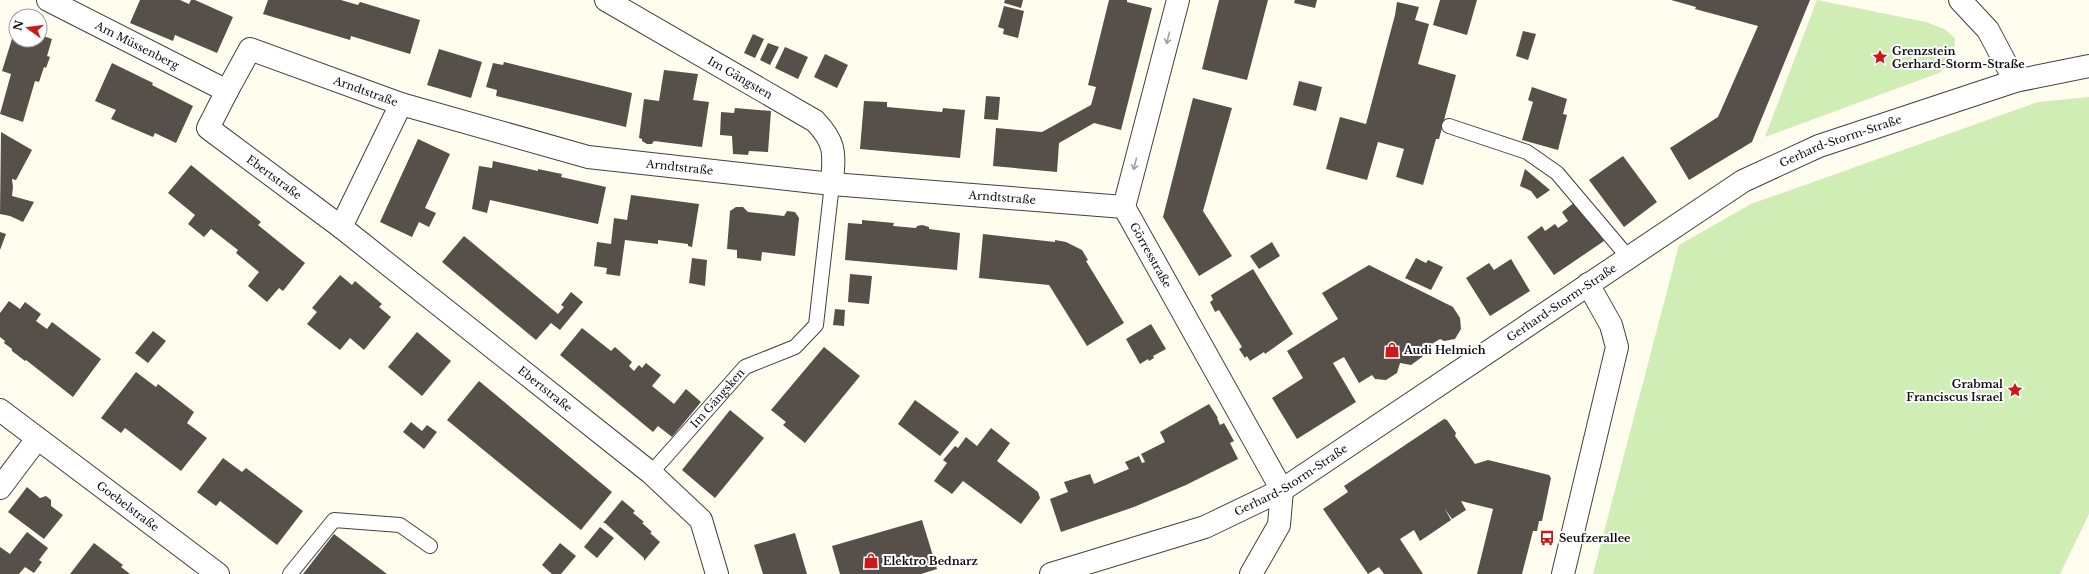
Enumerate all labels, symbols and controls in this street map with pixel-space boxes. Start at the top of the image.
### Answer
north arrow [8,8,48,48]
text: N [10,18,26,32]
street label: Am Müssenberg [92,18,182,73]
one-way arrow [1164,31,1171,44]
place label: Grenzstein Gerhard-Storm-Straße [1892,44,2025,71]
place icon: Grenzstein Gerhard-Storm-Straße [1871,48,1889,66]
street label: Im Gängsten [705,53,775,102]
street label: Arndtstraße [331,73,400,109]
street label: Gerhard-Storm-Straße [1777,112,1903,170]
street label: Ebertstraße [244,152,304,202]
street label: Arndtstraße [644,156,714,178]
one-way arrow [1131,157,1139,170]
street label: Arndtstraße [967,188,1036,207]
street label: Görresstraße [1127,220,1175,290]
street label: Gerhard-Storm-Straße [1504,261,1619,344]
shop icon: Audi Helmich [1383,341,1401,359]
place label: Audi Helmich [1403,343,1486,357]
street label: Ebertstraße [515,363,575,415]
street label: Im Gängsken [687,365,748,431]
place label: Grabmal Franciscus Israel [1906,377,2003,404]
place icon: Grabmal Franciscus Israel [2006,381,2024,399]
street label: Gerhard-Storm-Straße [1232,441,1350,519]
street label: Goebelstraße [94,478,162,534]
bus stop icon: Seufzerallee [1538,529,1556,547]
place label: Seufzerallee [1559,531,1631,545]
shop icon: Elektro Bednarz [862,552,880,570]
place label: Elektro Bednarz [883,554,978,568]

